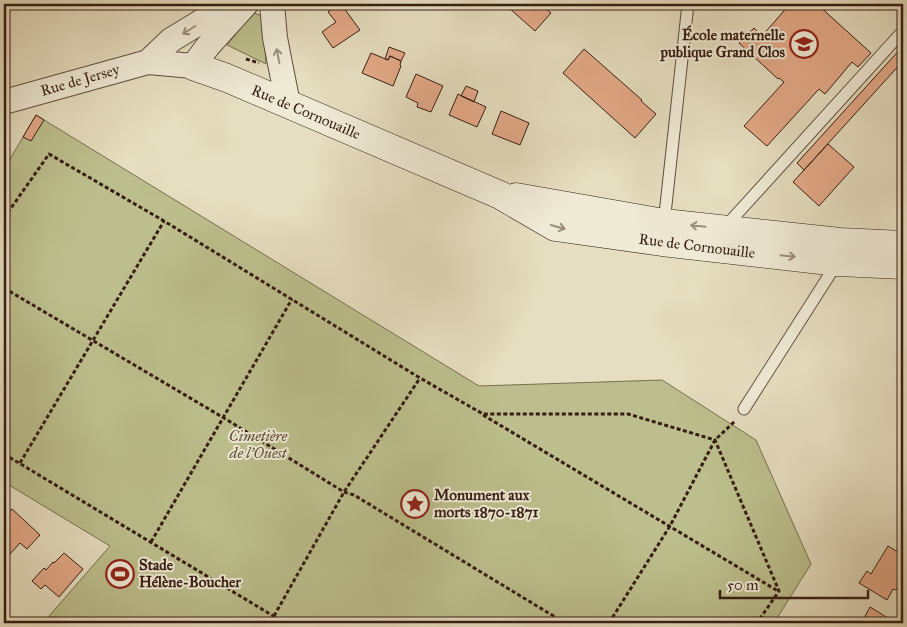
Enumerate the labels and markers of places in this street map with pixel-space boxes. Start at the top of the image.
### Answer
place label: École maternelle publique Grand Clos [659,25,786,62]
school or university icon: École maternelle publique Grand Clos [789,29,819,59]
place label: Monument aux morts 1870-1871 [433,486,539,521]
place icon: Monument aux morts 1870-1871 [400,489,430,519]
place label: Stade Hélène-Boucher [139,556,241,591]
sports icon: Stade Hélène-Boucher [105,559,135,589]

